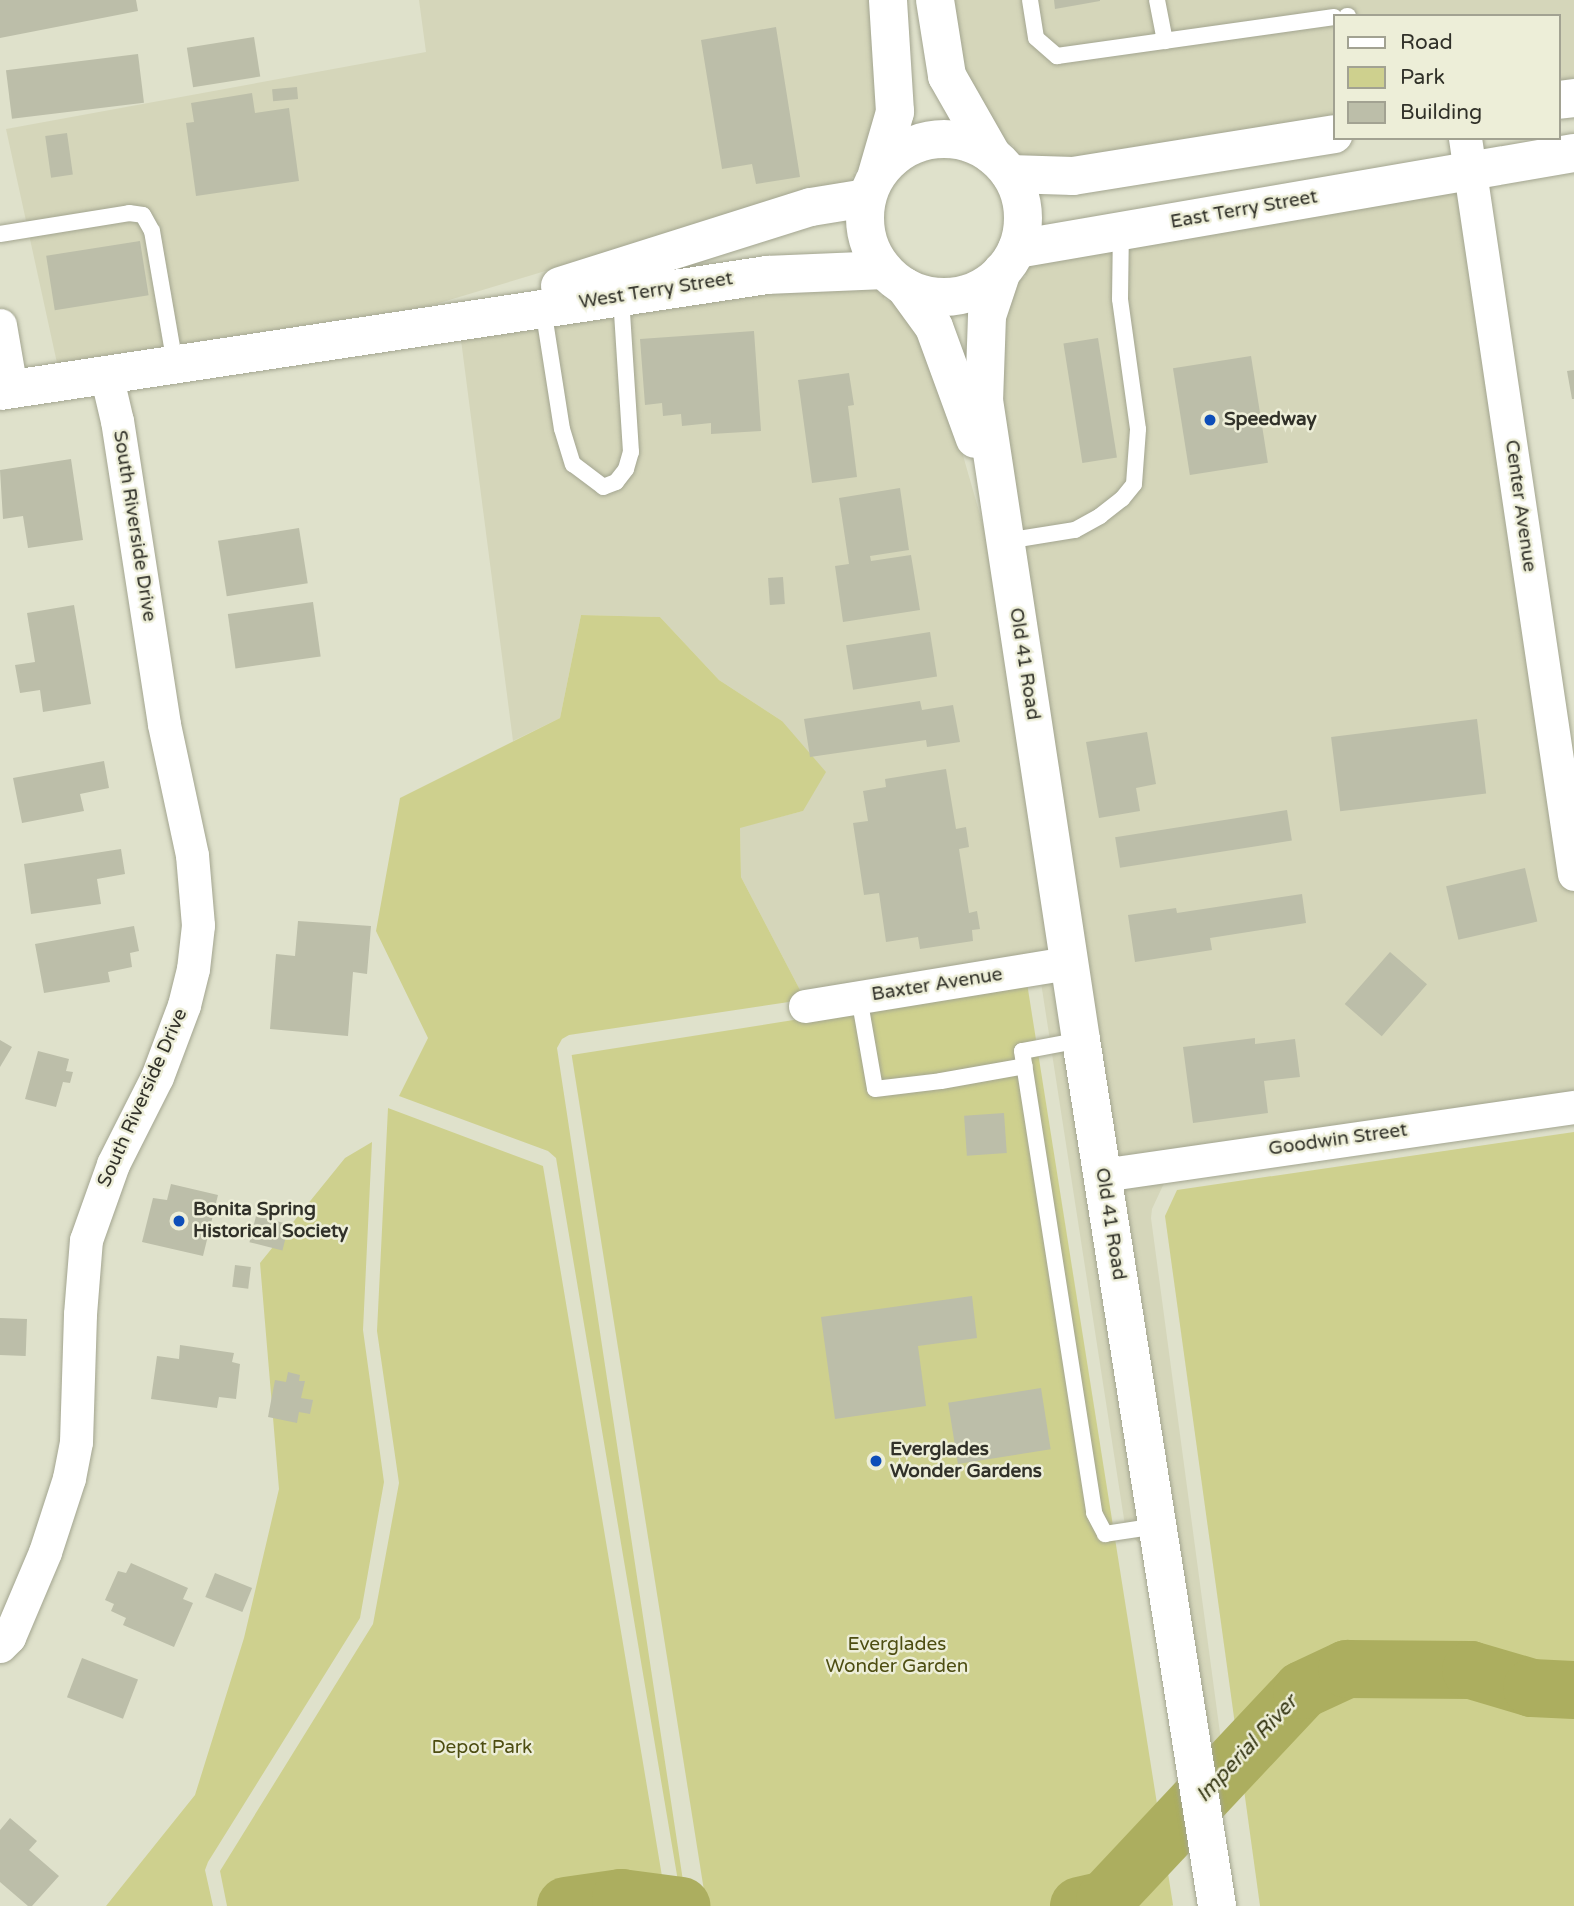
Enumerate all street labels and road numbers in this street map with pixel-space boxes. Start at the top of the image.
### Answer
street label: East Terry Street [1169,186,1319,234]
street label: West Terry Street [577,268,735,314]
street label: South Riverside Drive [108,429,160,623]
street label: Center Avenue [1499,439,1541,573]
street label: Old 41 Road [1004,606,1044,722]
street label: Baxter Avenue [870,963,1004,1007]
street label: South Riverside Drive [93,1005,193,1191]
street label: Goodwin Street [1267,1119,1409,1161]
street label: Old 41 Road [1090,1166,1130,1282]

